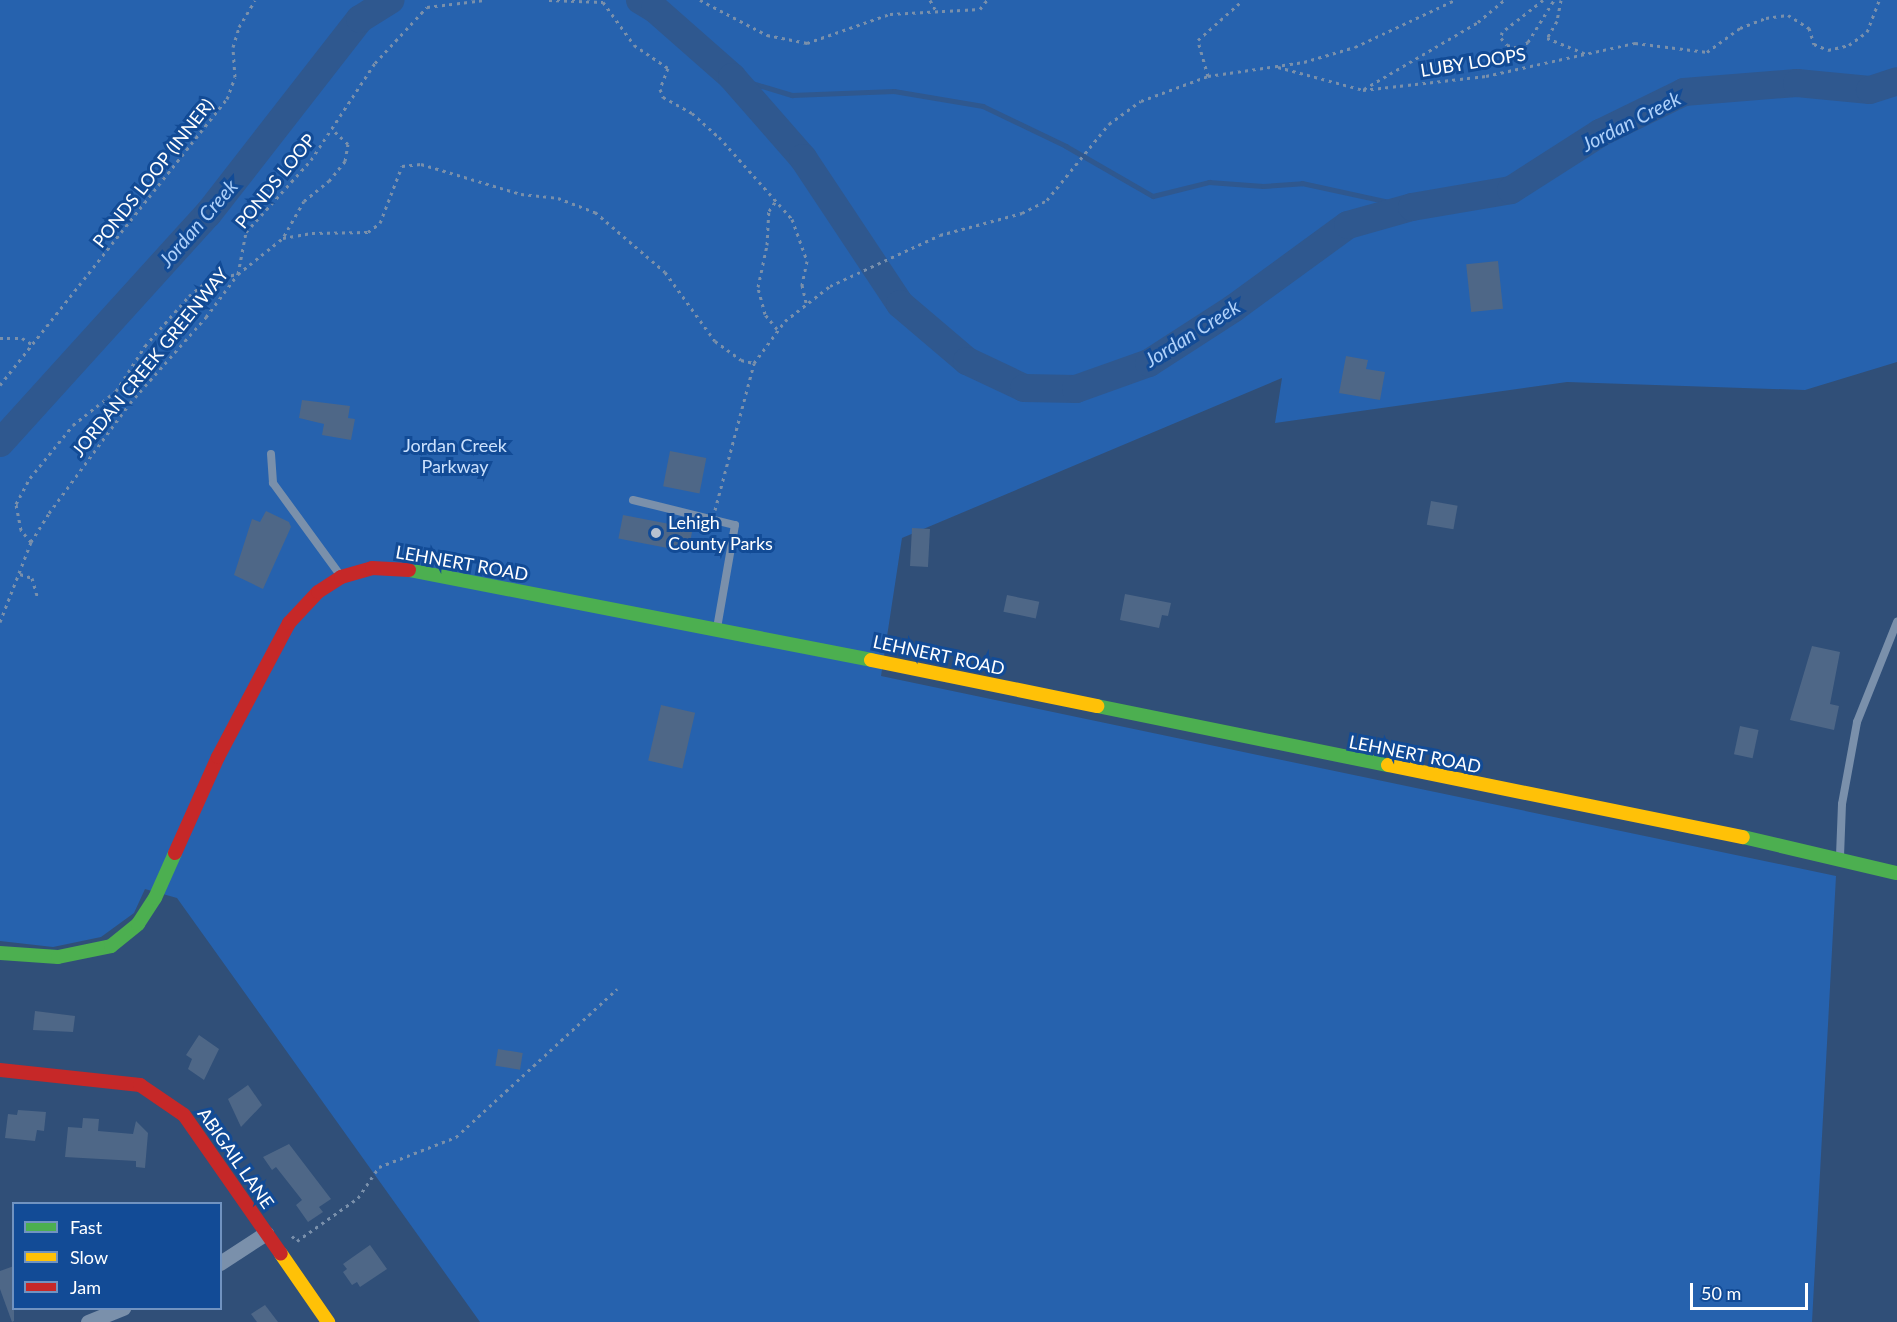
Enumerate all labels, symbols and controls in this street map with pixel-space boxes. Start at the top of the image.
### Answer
street label: LUBY LOOPS [1418,43,1528,81]
water label: Jordan Creek [1577,86,1685,156]
street label: PONDS LOOP (INNER) [88,94,218,252]
street label: PONDS LOOP [230,129,320,233]
water label: Jordan Creek [154,174,242,272]
street label: JORDAN CREEK GREENWAY [67,263,233,461]
water label: Jordan Creek [1140,294,1244,372]
park label: Jordan Creek Parkway [403,435,507,478]
place label: Lehigh County Parks [668,512,773,554]
marker: Lehigh County Parks [649,526,663,540]
street label: LEHNERT ROAD [394,541,530,585]
street label: LEHNERT ROAD [871,630,1007,680]
street label: LEHNERT ROAD [1347,731,1483,777]
street label: ABIGAIL LANE [193,1103,279,1213]
legend [12,1202,222,1310]
text: Fast [70,1216,102,1238]
text: Slow [70,1246,108,1268]
scale bar [1693,1271,1812,1309]
text: Jam [70,1276,101,1298]
text: 50 m [1701,1282,1741,1304]

